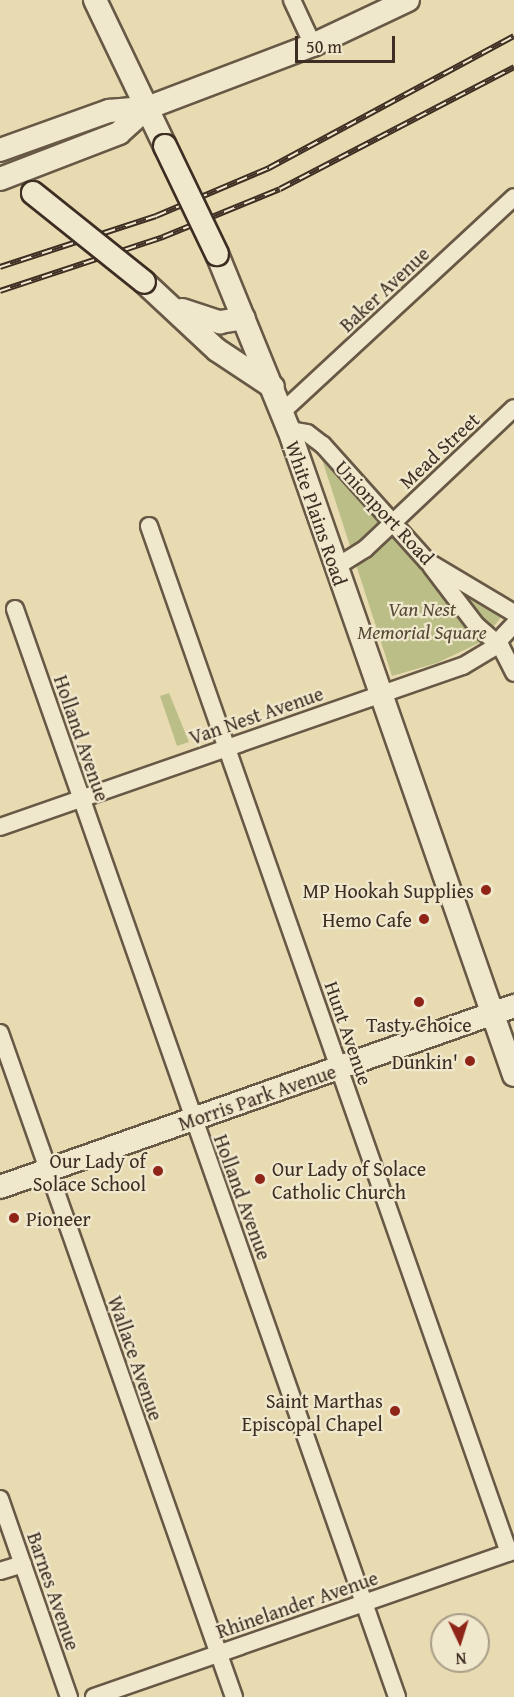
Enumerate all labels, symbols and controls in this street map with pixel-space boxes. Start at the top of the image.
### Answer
scale bar [298,24,398,62]
text: 50 m [306,33,342,60]
street label: Baker Avenue [334,241,434,337]
street label: Mead Street [394,407,484,493]
street label: White Plains Road [281,437,353,589]
street label: Unionport Road [331,455,439,569]
park label: Van Nest Memorial Square [357,596,487,643]
street label: Holland Avenue [49,672,115,804]
street label: Van Nest Avenue [186,681,326,749]
place label: MP Hookah Supplies [303,878,474,902]
marker: MP Hookah Supplies [479,883,493,897]
place label: Hemo Cafe [322,907,412,931]
marker: Hemo Cafe [417,912,431,926]
street label: Hunt Avenue [320,978,378,1088]
marker: Tasty Choice [412,995,426,1009]
place label: Tasty Choice [366,1012,472,1036]
place label: Dunkin' [392,1049,458,1073]
marker: Dunkin' [463,1054,477,1068]
street label: Morris Park Avenue [175,1059,339,1135]
street label: Holland Avenue [209,1131,277,1263]
place label: Our Lady of Solace School [33,1148,146,1195]
place label: Our Lady of Solace Catholic Church [272,1156,426,1203]
marker: Our Lady of Solace School [151,1164,165,1178]
marker: Our Lady of Solace Catholic Church [253,1172,267,1186]
place label: Pioneer [26,1206,91,1230]
marker: Pioneer [7,1211,21,1225]
street label: Wallace Avenue [103,1292,169,1424]
place label: Saint Marthas Episcopal Chapel [242,1388,383,1435]
marker: Saint Marthas Episcopal Chapel [388,1404,402,1418]
street label: Barnes Avenue [23,1529,85,1653]
street label: Rhinelander Avenue [213,1565,381,1643]
north arrow [430,1613,490,1673]
text: N [455,1647,467,1671]

